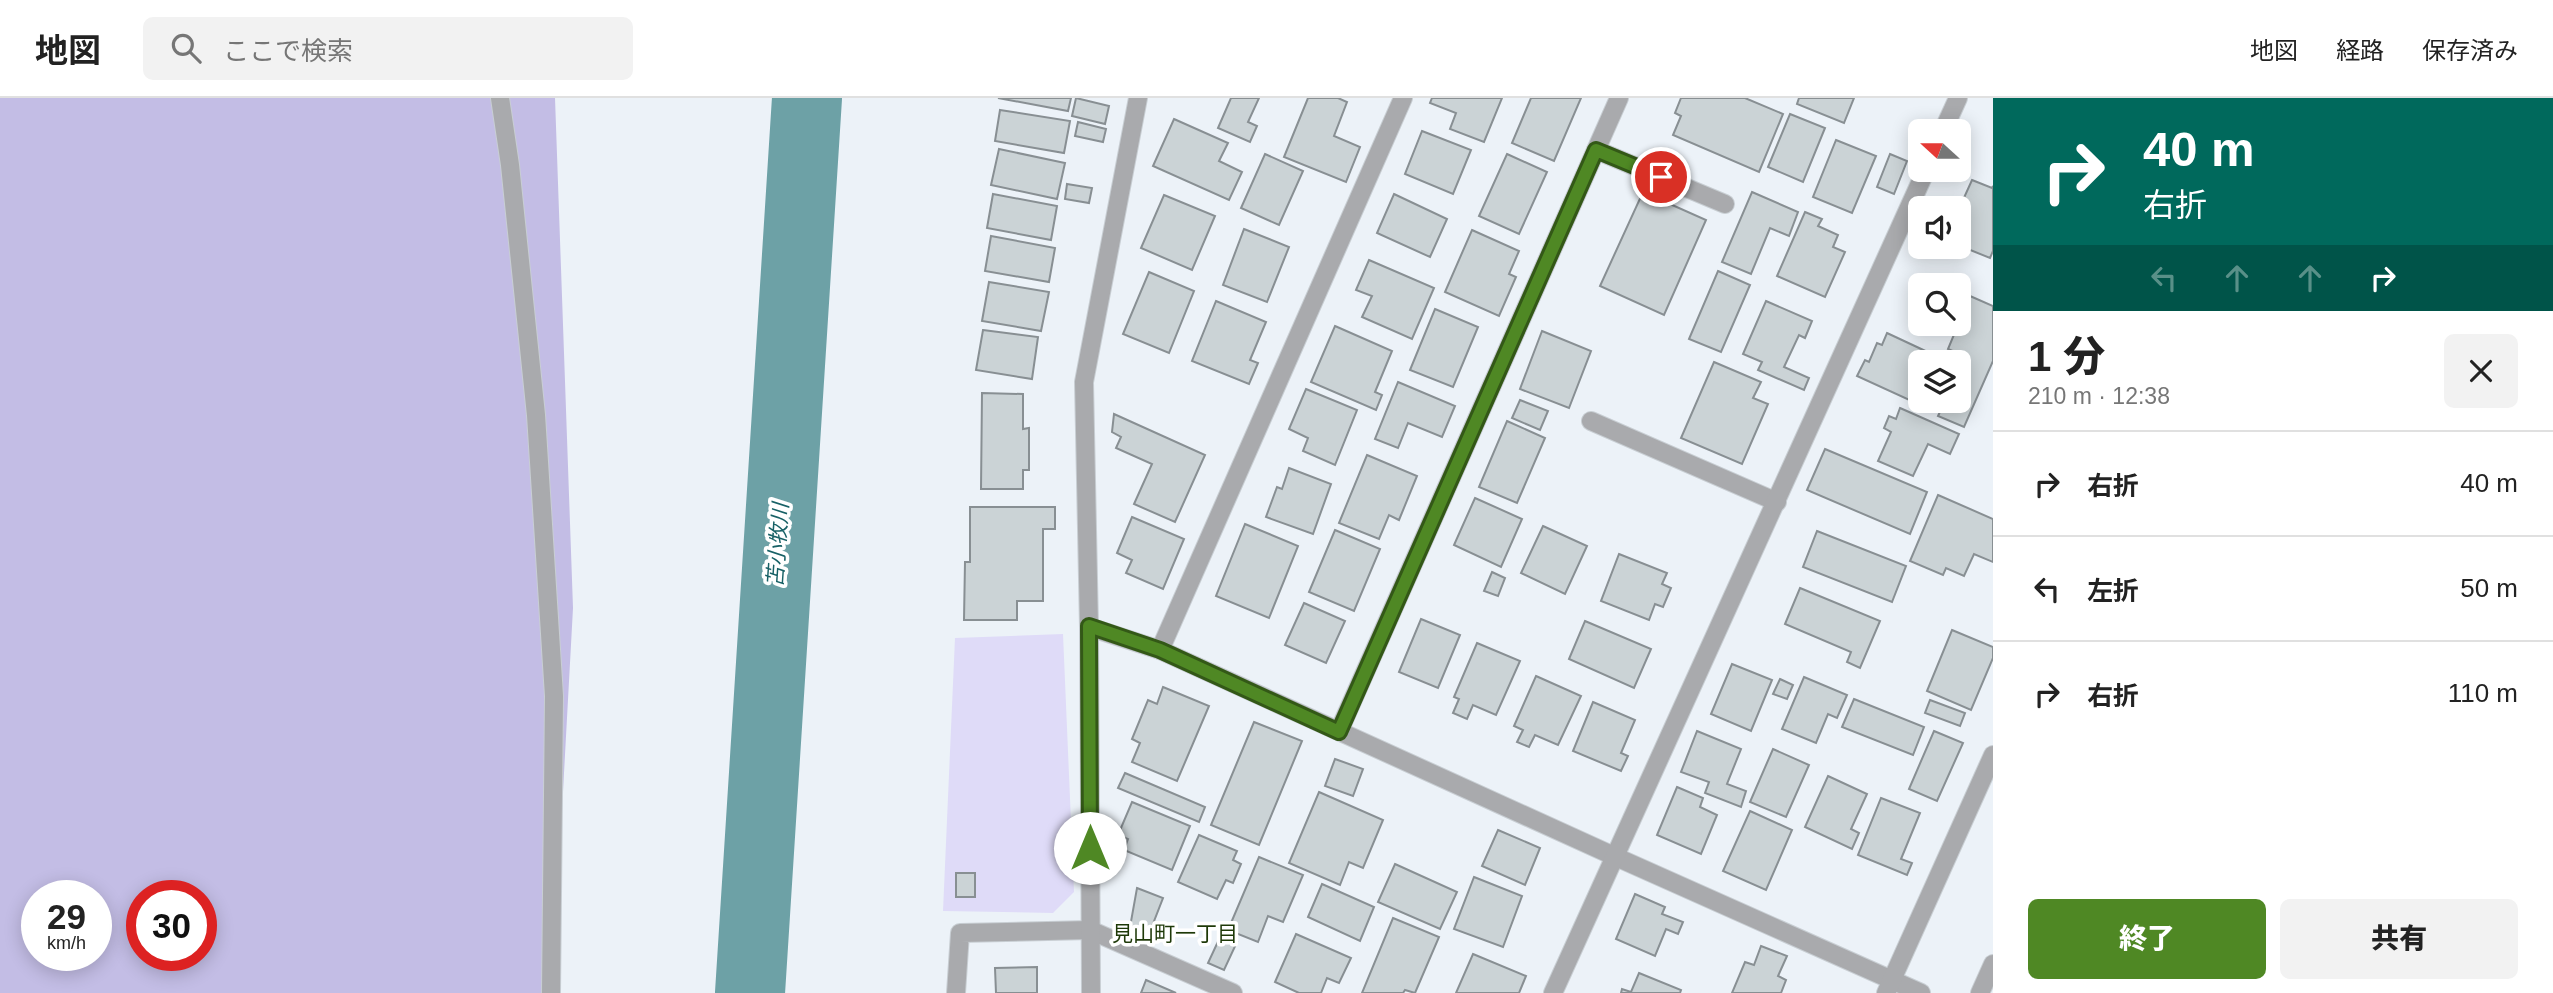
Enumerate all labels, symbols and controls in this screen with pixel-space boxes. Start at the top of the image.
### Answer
search box [143,17,633,80]
icon: search [167,29,205,67]
text: 地図 [35,32,101,69]
text: ここで検索 [223,36,353,66]
text: 地図 [2250,37,2298,64]
text: 経路 [2336,37,2384,64]
text: 保存済み [2422,37,2518,64]
north arrow [1908,119,1970,182]
map controls [1908,119,1971,413]
text: 40 m [2143,122,2255,176]
icon: right [2028,126,2119,217]
pin [1631,147,1691,207]
icon: arrive [1642,158,1680,196]
text: 右折 [2143,187,2207,223]
button: sound [1908,196,1971,259]
icon: left [2145,259,2183,297]
icon: ahead [2218,259,2256,297]
icon: ahead [2291,259,2329,297]
icon: right [2364,259,2402,297]
button: search [1908,273,1971,336]
text: 1 分 [2028,333,2105,380]
button: close [2444,334,2518,408]
button: layers [1908,350,1971,413]
text: 210 m · 12:38 [2028,383,2170,409]
icon: right [2028,465,2066,503]
text: 40 m [2460,468,2518,498]
text: 右折 [2087,471,2139,501]
water label: 苫小牧川 [763,500,792,588]
icon: left [2028,570,2066,608]
text: 50 m [2460,573,2518,603]
text: 左折 [2087,576,2139,606]
icon: right [2028,675,2066,713]
text: 110 m [2448,678,2518,708]
text: 右折 [2087,681,2139,711]
position arrow [1053,811,1127,885]
speed limit sign: 30 [126,880,217,971]
text: 29 [47,897,86,936]
button: 終了 [2028,899,2266,979]
button: 共有 [2280,899,2518,979]
district label: 見山町一丁目 [1112,922,1238,945]
text: km/h [47,933,86,953]

